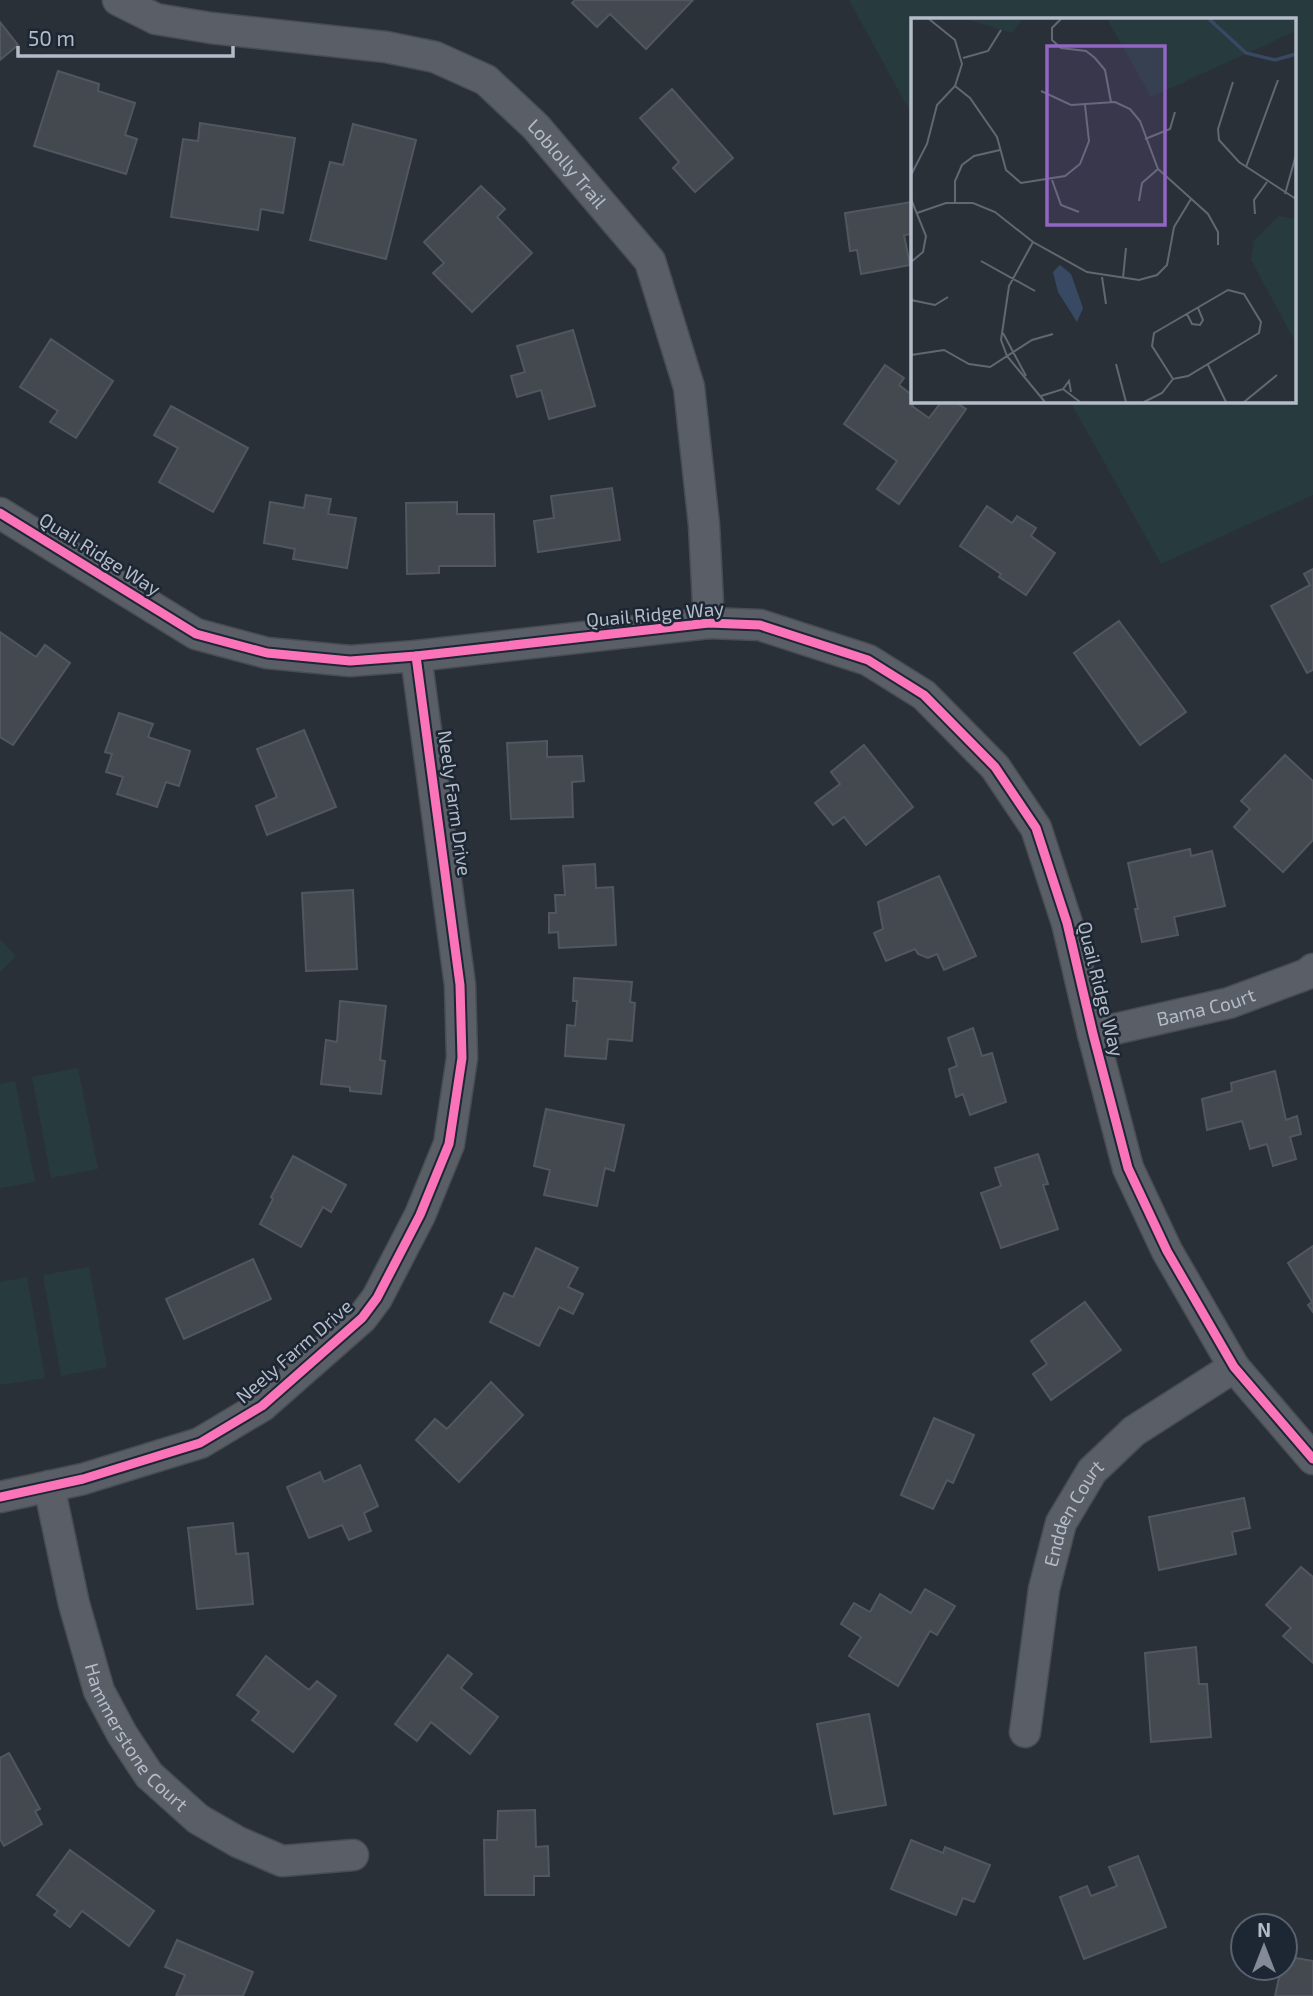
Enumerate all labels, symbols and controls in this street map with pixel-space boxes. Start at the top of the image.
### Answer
scale bar [18,14,233,58]
inset map [911,18,1296,402]
text: 50 m [28,25,75,50]
street label: Loblolly Trail [524,114,612,213]
street label: Quail Ridge Way [35,507,165,600]
street label: Quail Ridge Way [585,596,725,631]
street label: Neely Farm Drive [434,729,477,877]
street label: Quail Ridge Way [1074,919,1129,1059]
street label: Bama Court [1154,982,1258,1030]
street label: Neely Farm Drive [231,1294,357,1407]
street label: Endden Court [1038,1455,1108,1569]
street label: Hammerstone Court [81,1660,193,1816]
north arrow [1229,1912,1299,1982]
text: N [1257,1918,1271,1941]

